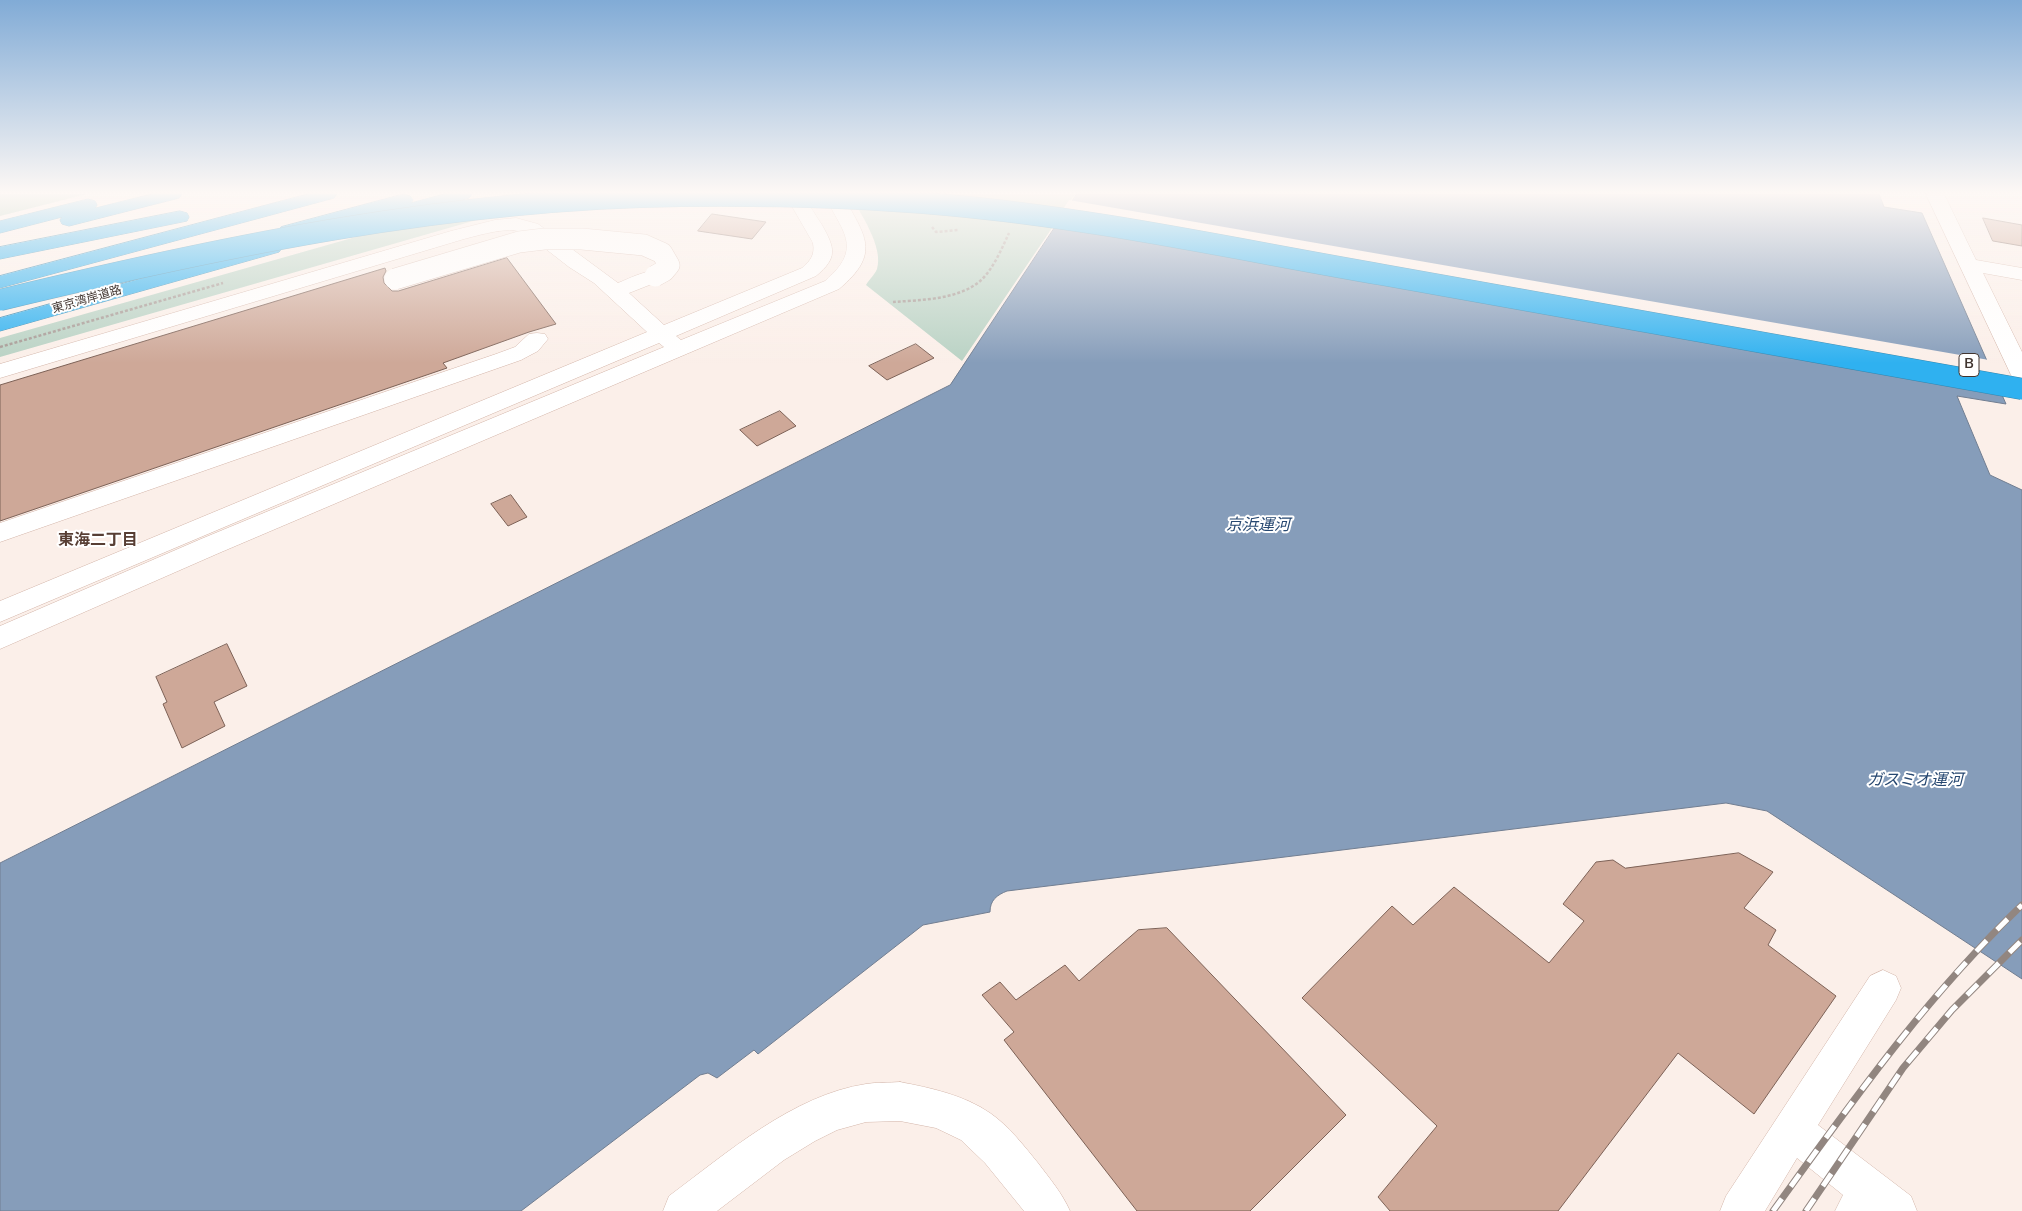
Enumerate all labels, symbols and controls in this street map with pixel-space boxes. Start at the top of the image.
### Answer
street label: 東京湾岸道路 [50,283,124,317]
road number: B [1959,354,1979,376]
water label: 京浜運河 [1226,516,1290,536]
district label: 東海二丁目 [58,531,138,551]
water label: ガスミオ運河 [1867,771,1963,791]

